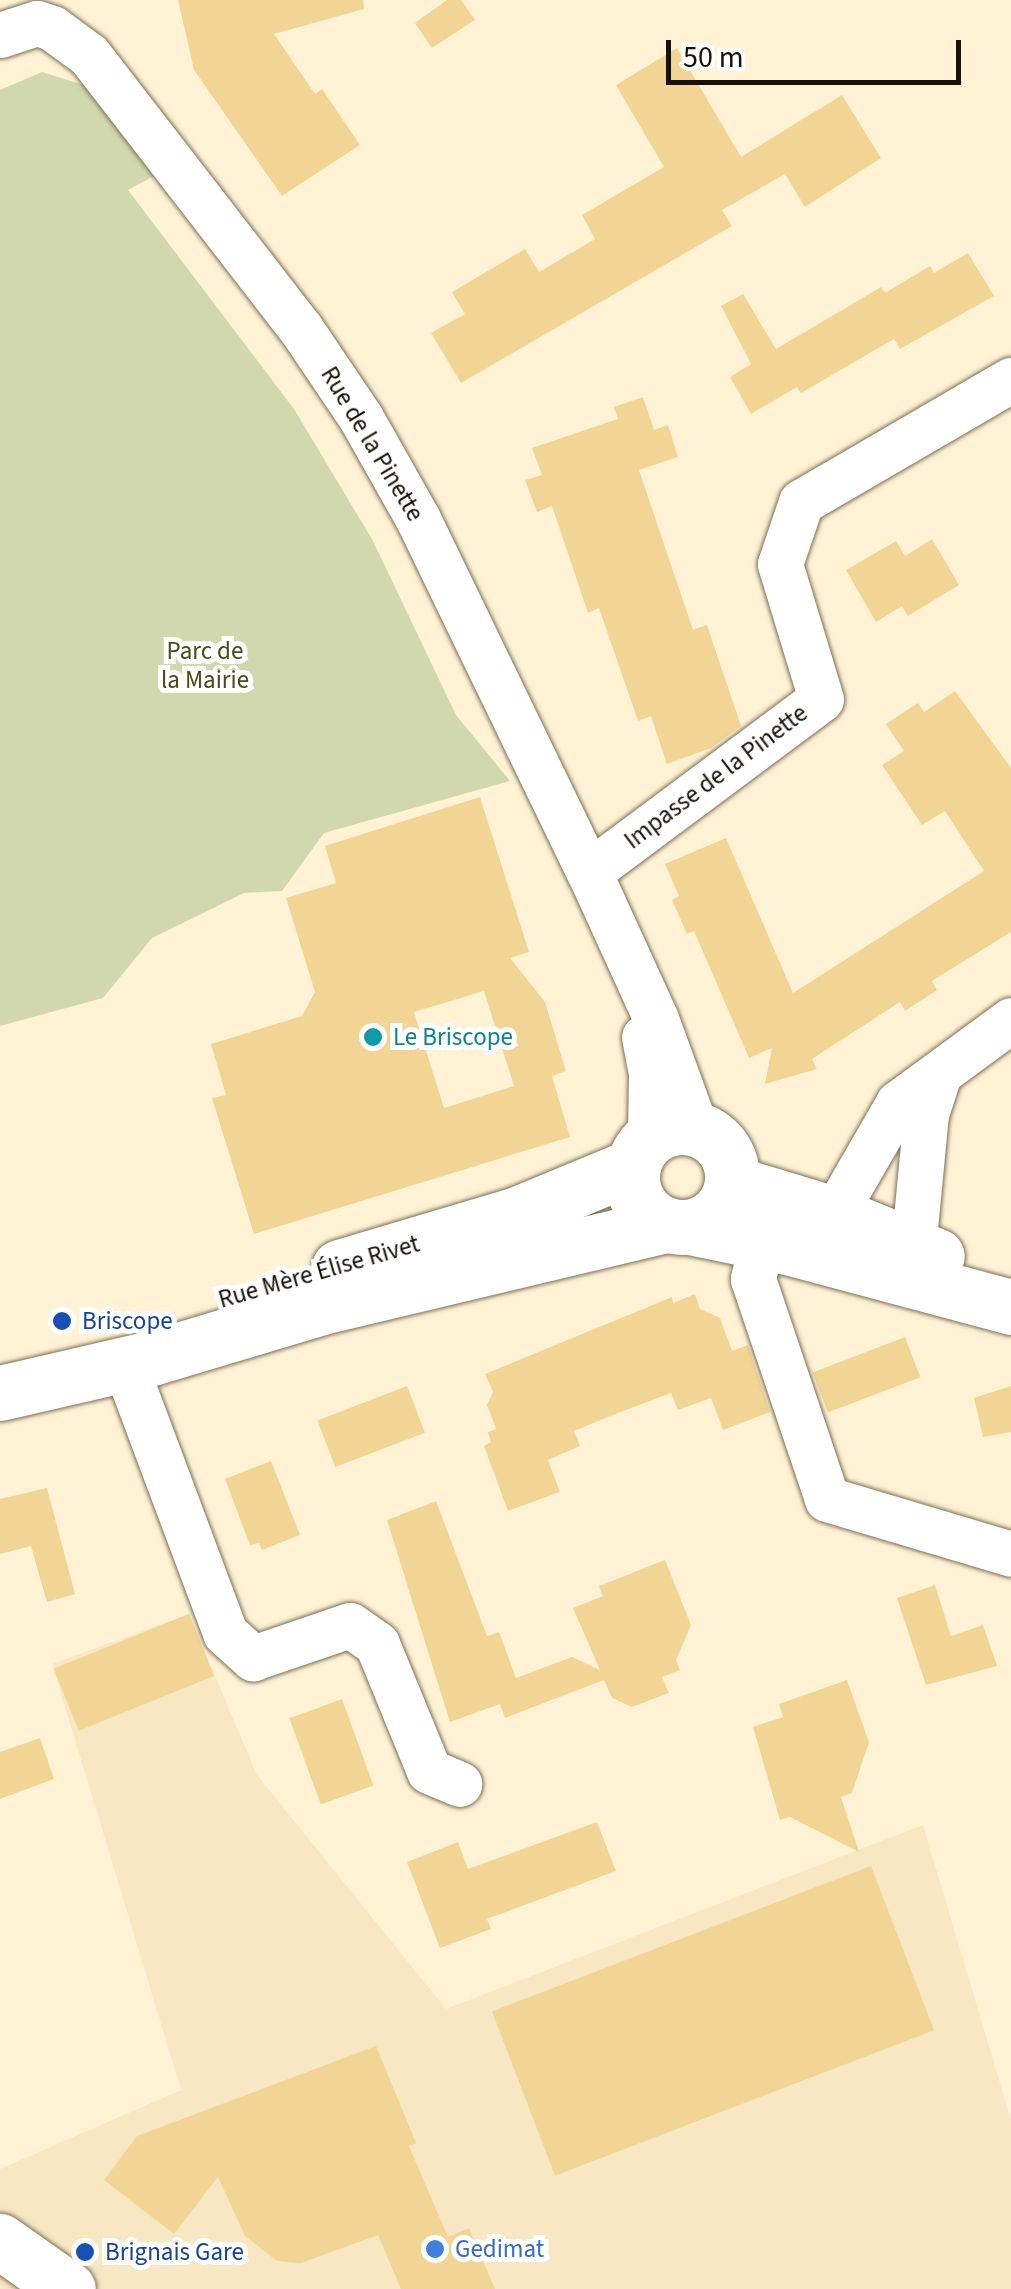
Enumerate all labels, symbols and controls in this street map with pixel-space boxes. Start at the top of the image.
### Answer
scale bar [671,20,966,82]
text: 50 m [683,36,744,79]
street label: Rue de la Pinette [314,361,430,527]
park label: Parc de la Mairie [161,637,249,696]
street label: Impasse de la Pinette [618,698,814,856]
place label: Le Briscope [393,1022,513,1052]
marker: Le Briscope [362,1026,384,1048]
street label: Rue Mère Élise Rivet [215,1229,423,1315]
place label: Briscope [82,1306,173,1336]
marker: Briscope [51,1310,73,1332]
place label: Gedimat [455,2234,544,2264]
place label: Brignais Gare [105,2237,244,2267]
marker: Gedimat [424,2238,446,2260]
marker: Brignais Gare [74,2241,96,2263]

